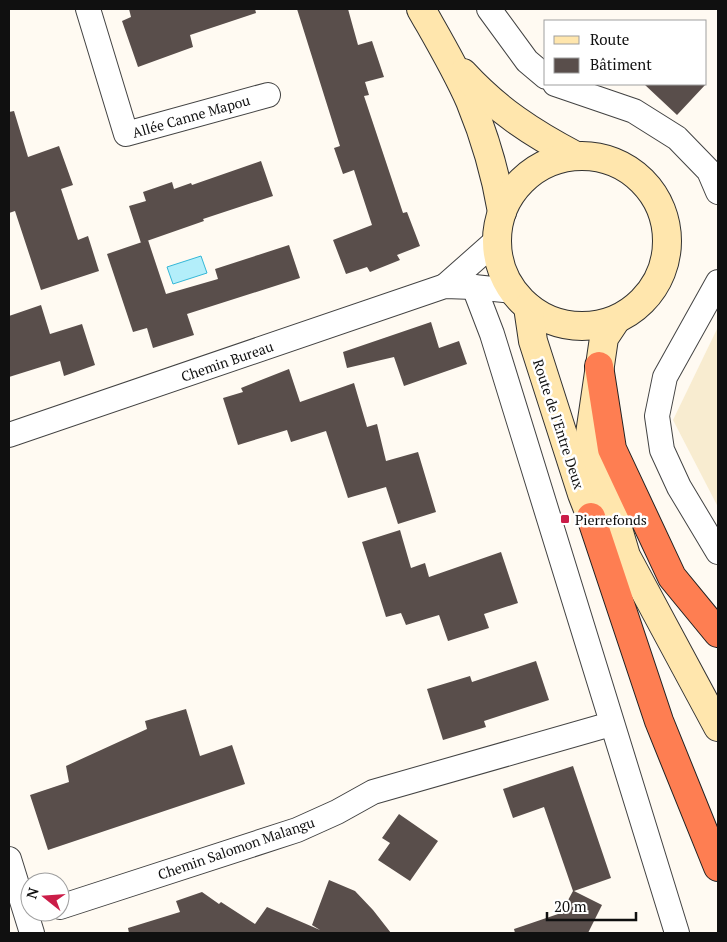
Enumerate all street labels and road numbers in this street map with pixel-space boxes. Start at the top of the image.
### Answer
street label: Allée Canne Mapou [130,90,252,142]
street label: Chemin Bureau [178,336,276,386]
street label: Route de l'Entre Deux [529,357,589,492]
street label: Chemin Salomon Malangu [155,812,317,884]

